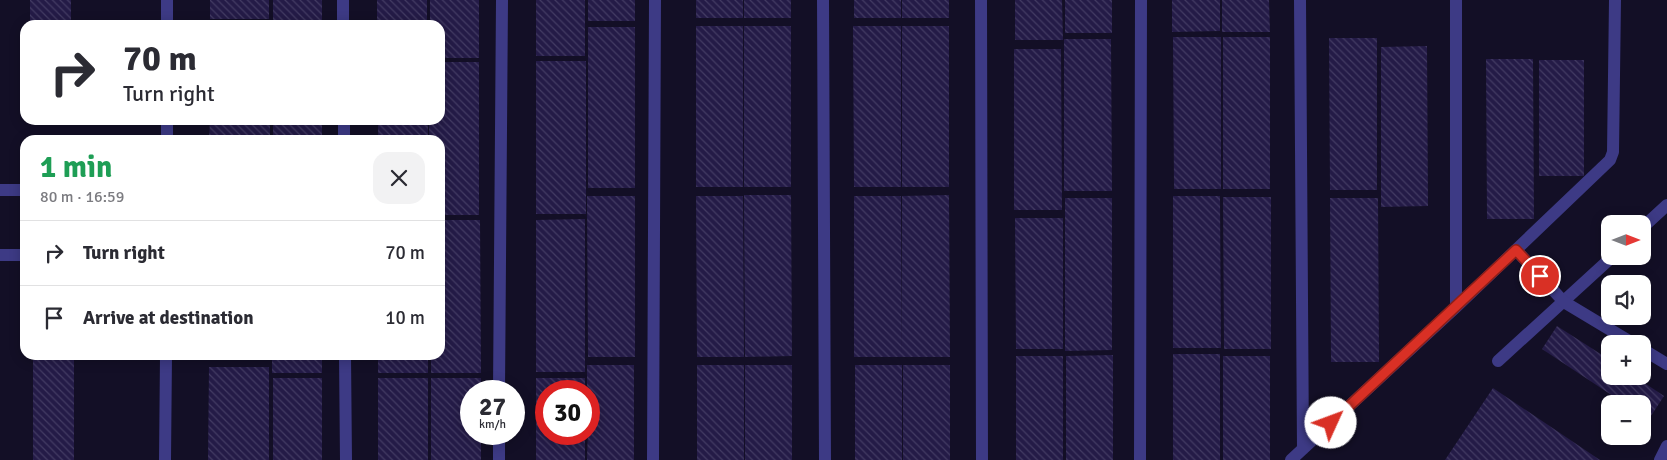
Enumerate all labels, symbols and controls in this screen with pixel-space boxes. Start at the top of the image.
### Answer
text: 70 m [123,37,197,80]
icon: right [40,40,105,105]
text: Turn right [123,80,215,107]
text: 1 min [40,149,112,186]
button: close [373,152,425,204]
text: 80 m · 16:59 [40,187,124,207]
north arrow [1601,215,1651,265]
map controls [1601,215,1651,445]
icon: right [40,239,68,267]
text: Turn right [83,241,165,265]
text: 70 m [385,241,425,265]
pin [1519,255,1561,297]
icon: arrive [1526,262,1554,290]
button: sound [1601,275,1651,325]
icon: arrive [40,304,68,332]
text: Arrive at destination [83,306,254,330]
text: 10 m [385,306,425,330]
button: + [1601,335,1651,385]
speed limit sign: 30 [535,380,600,445]
text: 27 [479,391,506,422]
button: − [1601,395,1651,445]
position arrow [1304,396,1356,448]
text: km/h [479,417,506,432]

